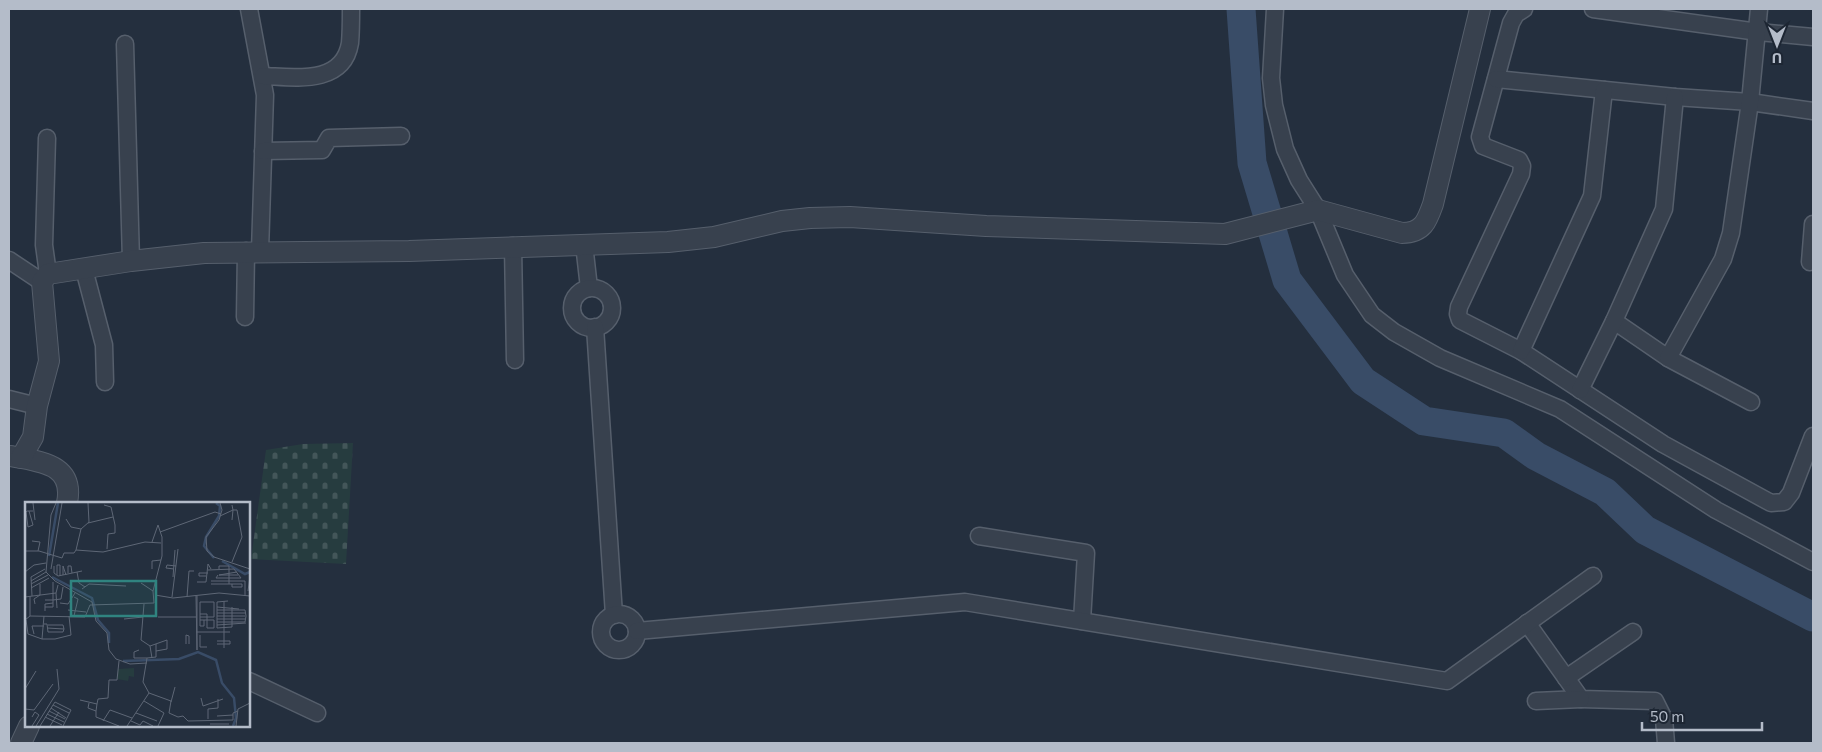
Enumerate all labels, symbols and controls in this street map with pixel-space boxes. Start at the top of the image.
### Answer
north arrow [1752,20,1802,70]
text: U [1772,50,1782,67]
inset map [25,502,250,727]
scale bar [1642,700,1762,732]
text: 50 m [1650,707,1684,725]

